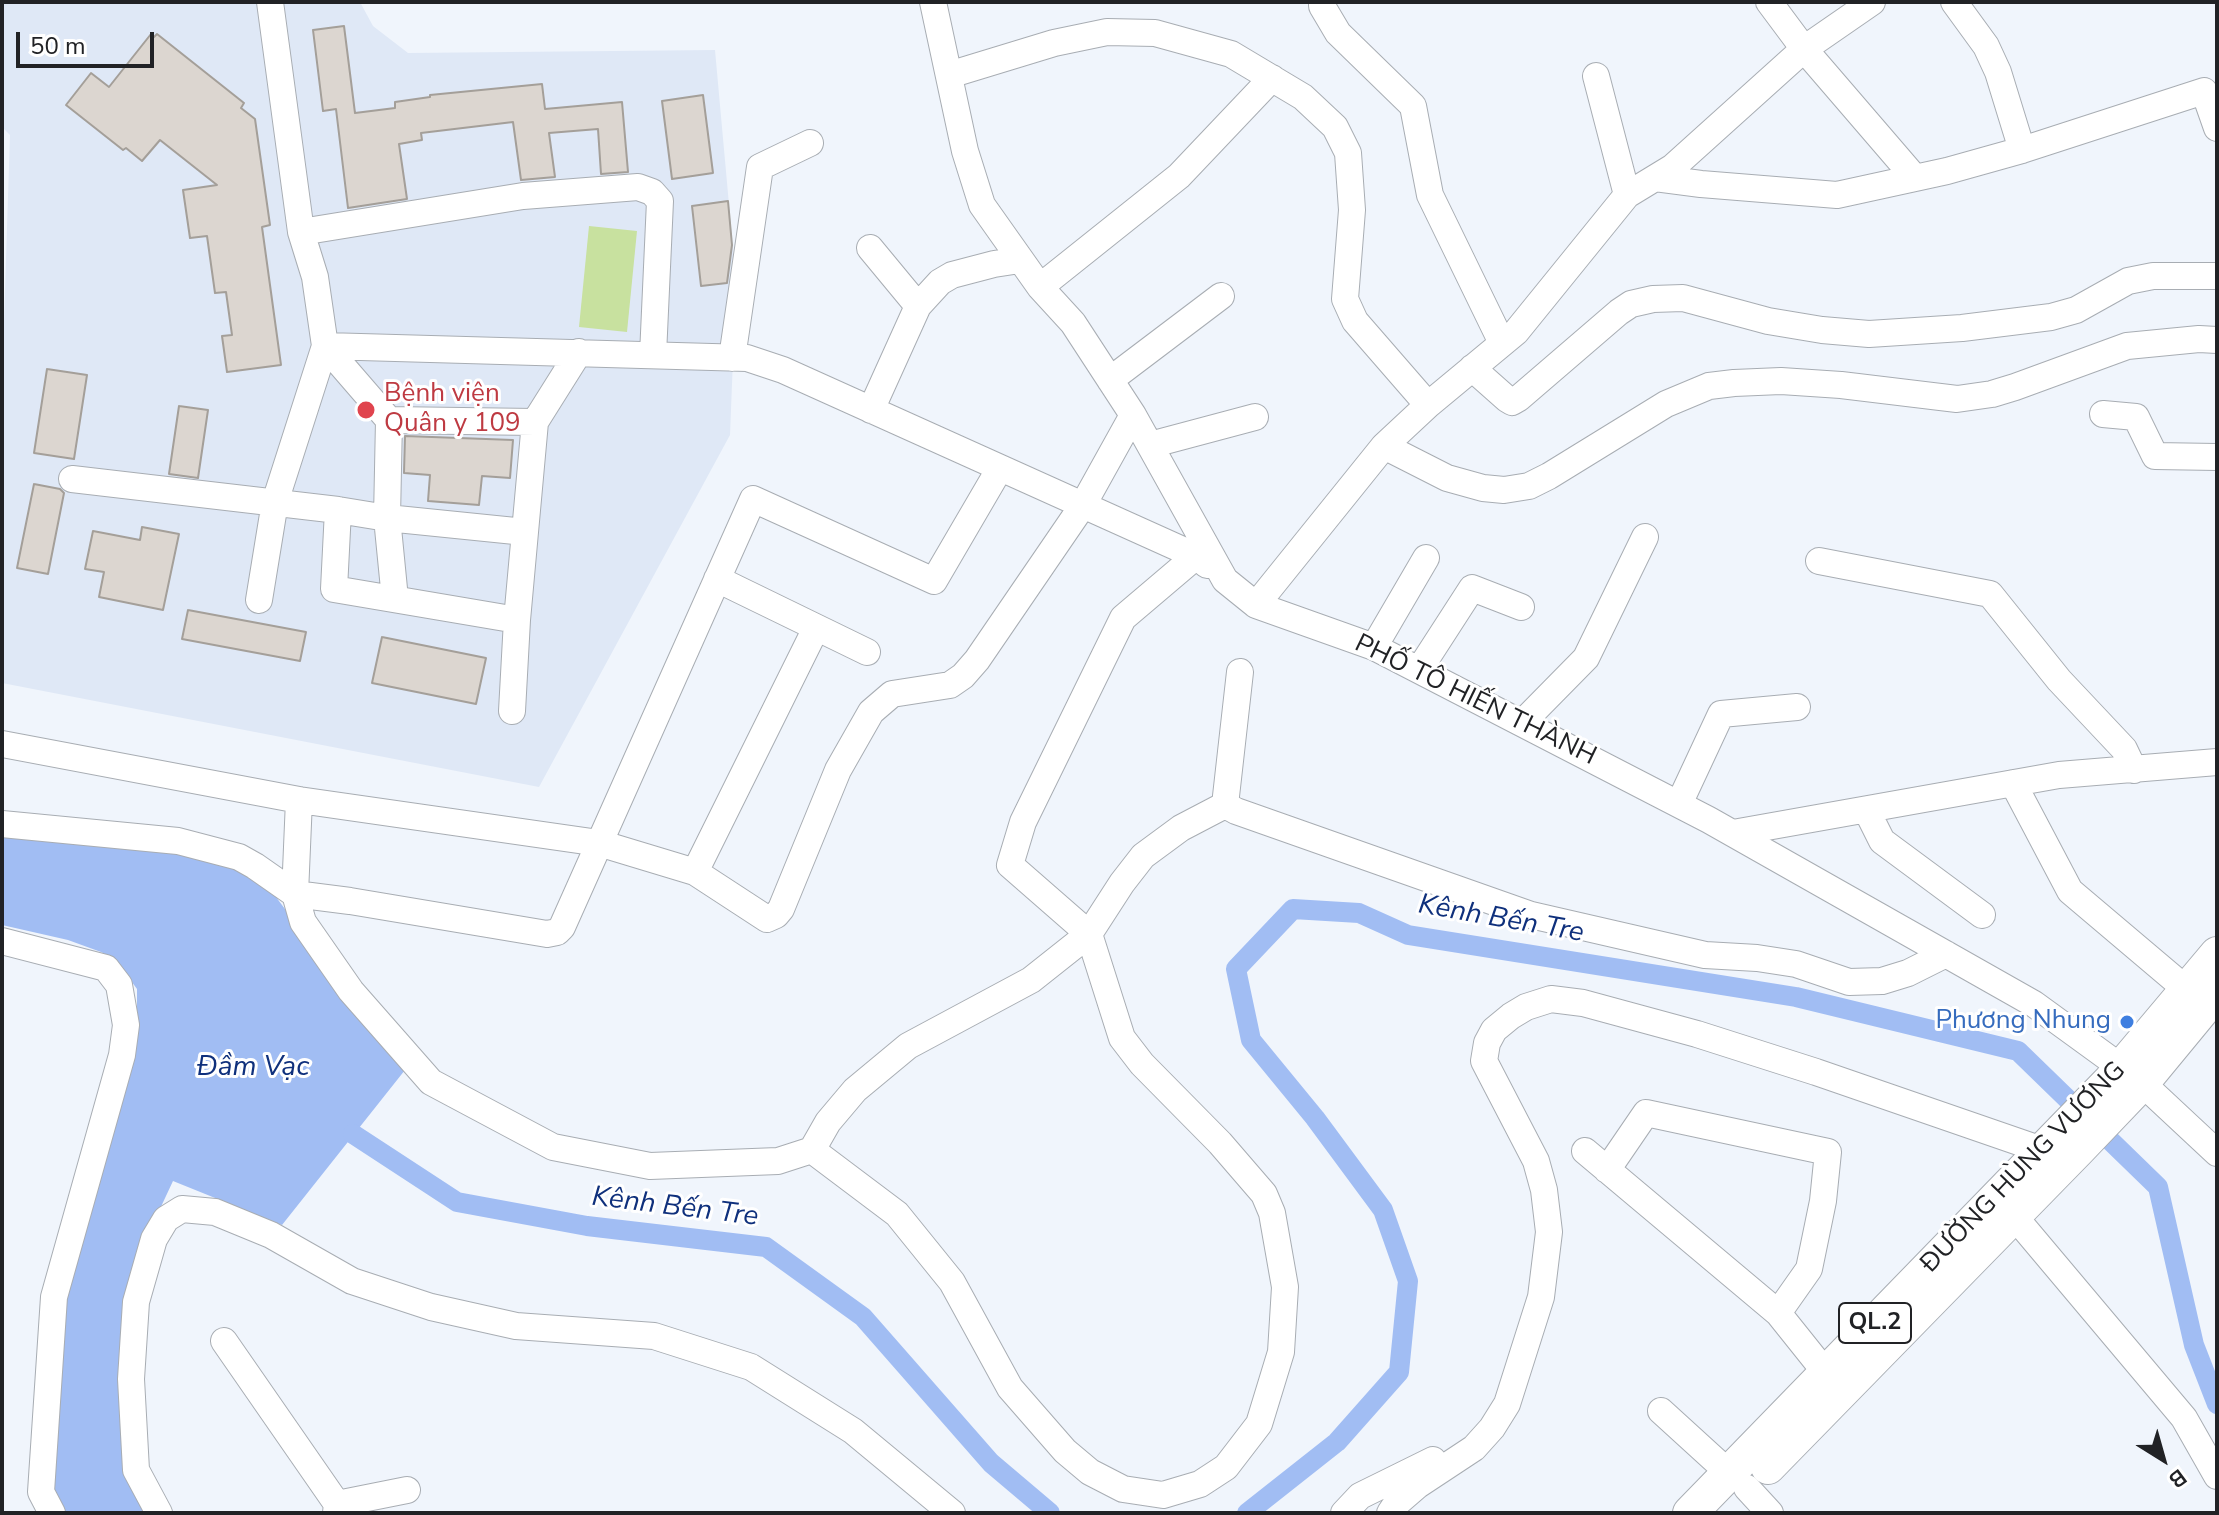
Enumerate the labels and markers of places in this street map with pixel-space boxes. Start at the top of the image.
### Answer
place label: Bệnh viện Quân y 109 [384,379,521,440]
marker: Bệnh viện Quân y 109 [355,399,377,421]
place label: Phương Nhung [1935,1006,2111,1038]
marker: Phương Nhung [2118,1013,2136,1031]

